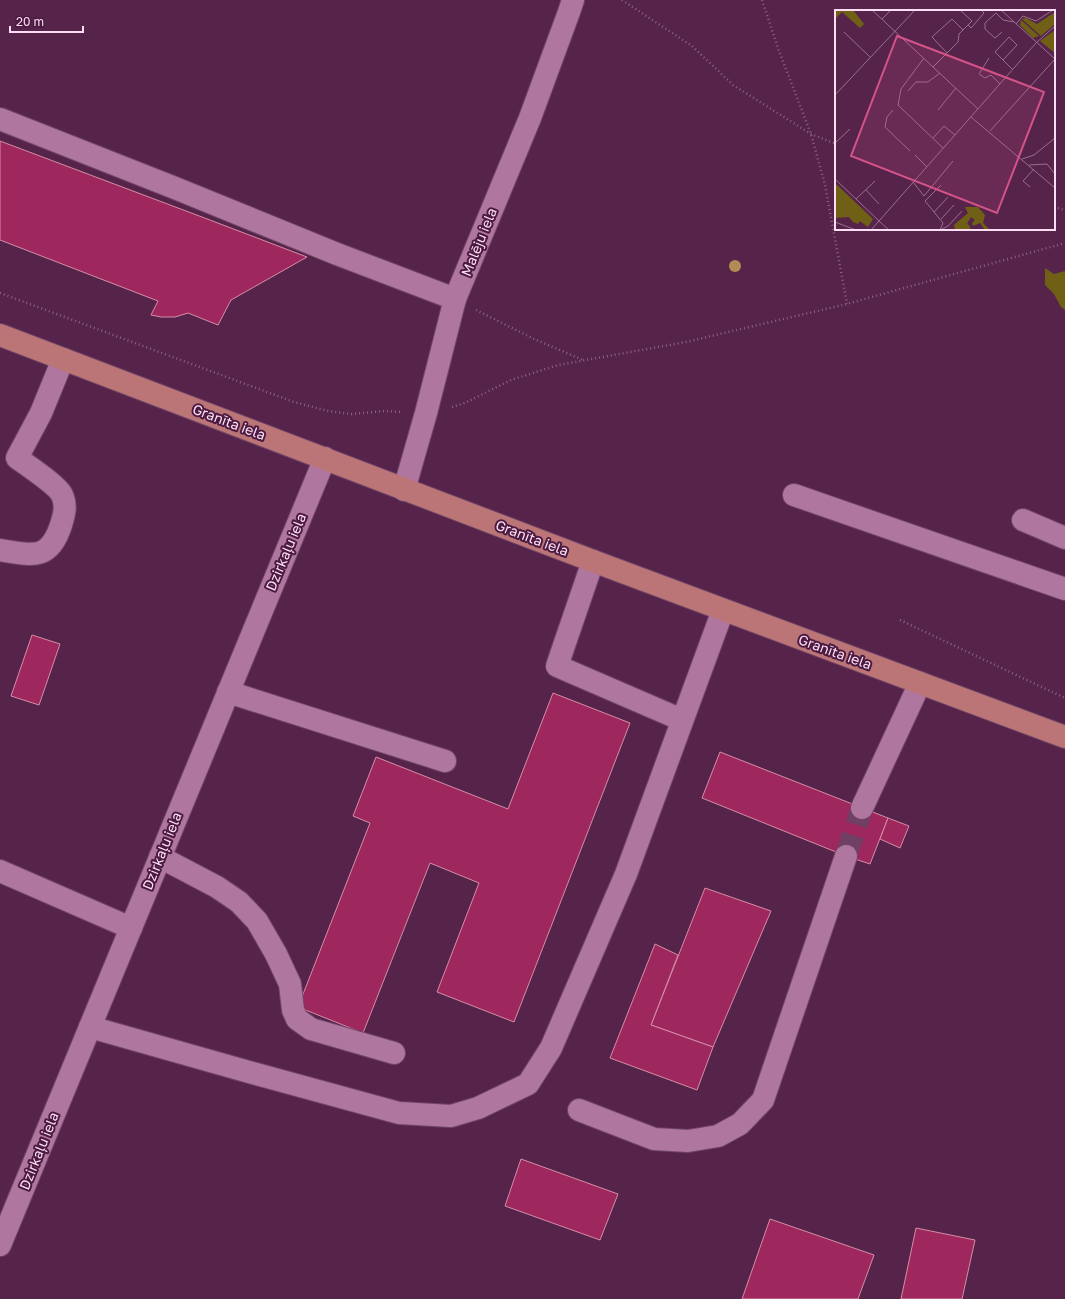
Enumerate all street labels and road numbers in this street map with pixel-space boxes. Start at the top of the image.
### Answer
street label: Malēju iela [457,205,500,279]
street label: Granīta iela [190,400,268,443]
street label: Dzirkaļu iela [262,511,309,593]
street label: Granīta iela [493,516,571,559]
street label: Granīta iela [796,630,874,673]
street label: Dzirkaļu iela [138,809,185,892]
street label: Dzirkaļu iela [15,1109,62,1192]

